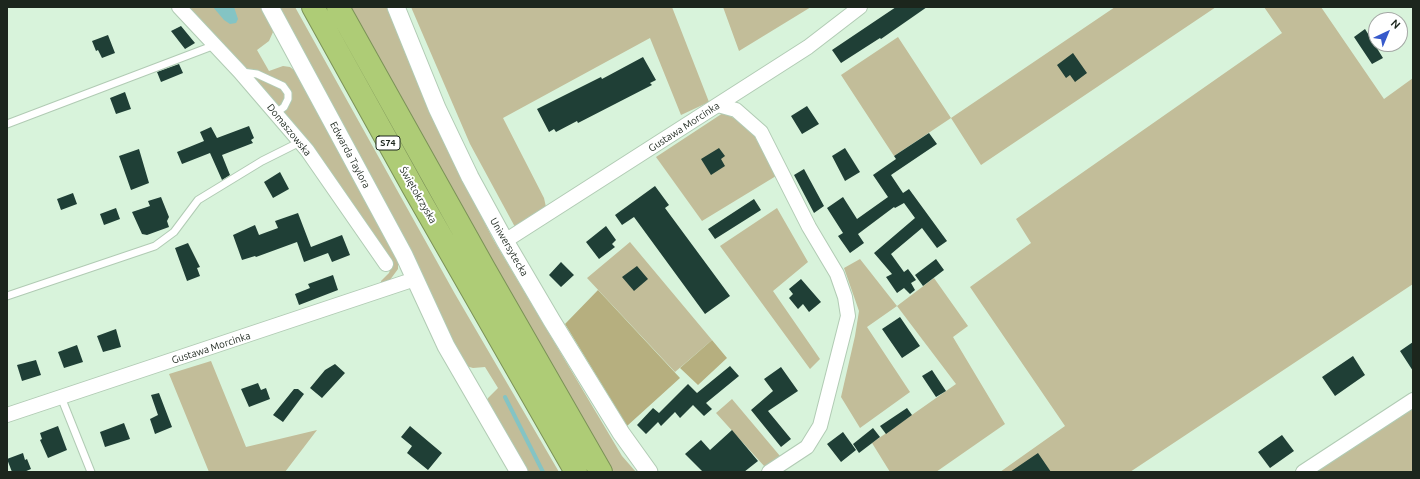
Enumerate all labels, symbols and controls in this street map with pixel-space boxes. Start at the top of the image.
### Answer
north arrow [1368,12,1408,52]
text: N [1389,17,1403,31]
street label: Gustawa Morcinka [646,100,722,154]
street label: Domaszowska [264,101,314,159]
street label: Edwarda Taylora [327,120,373,190]
road number: S74 [376,136,400,150]
street label: Świętokrzyska [397,164,439,226]
street label: Uniwersytecka [487,216,531,278]
street label: Gustawa Morcinka [170,330,252,366]

